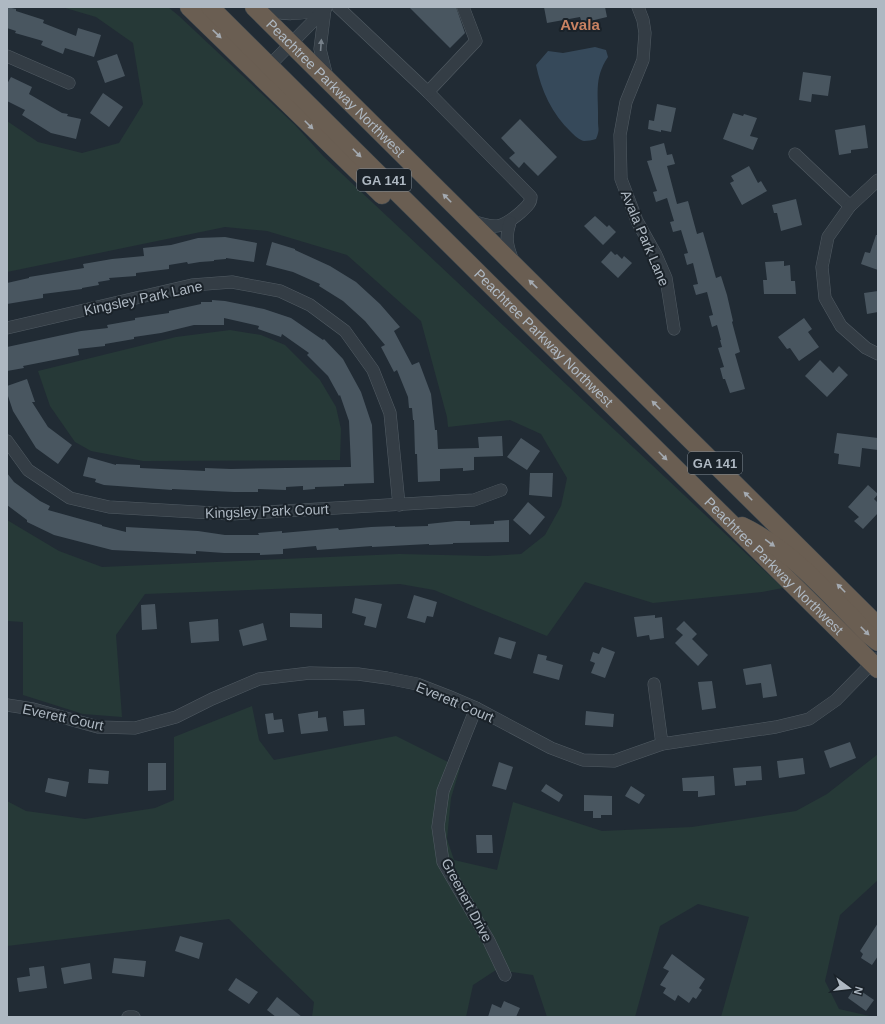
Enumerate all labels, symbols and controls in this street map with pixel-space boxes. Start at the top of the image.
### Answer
street label: Peachtree Parkway Northwest [263,16,408,160]
district label: Avala [560,16,600,33]
one-way arrow [212,29,222,39]
one-way arrow [317,39,324,51]
one-way arrow [304,120,314,130]
one-way arrow [352,148,362,158]
road number: GA 141 [357,169,411,191]
street label: Avala Park Lane [618,188,672,288]
one-way arrow [442,193,452,203]
street label: Peachtree Parkway Northwest [471,266,616,410]
street label: Kingsley Park Lane [82,278,204,318]
one-way arrow [528,279,538,288]
one-way arrow [651,400,661,410]
one-way arrow [658,451,668,461]
road number: GA 141 [688,452,742,474]
one-way arrow [743,491,753,501]
street label: Peachtree Parkway Northwest [701,494,847,638]
street label: Kingsley Park Court [205,501,329,521]
one-way arrow [764,539,775,547]
one-way arrow [836,583,846,593]
one-way arrow [860,626,870,636]
street label: Everett Court [414,679,496,726]
street label: Everett Court [21,701,105,733]
street label: Greenert Drive [438,856,496,944]
north arrow [829,968,869,1008]
text: N [852,985,865,996]

